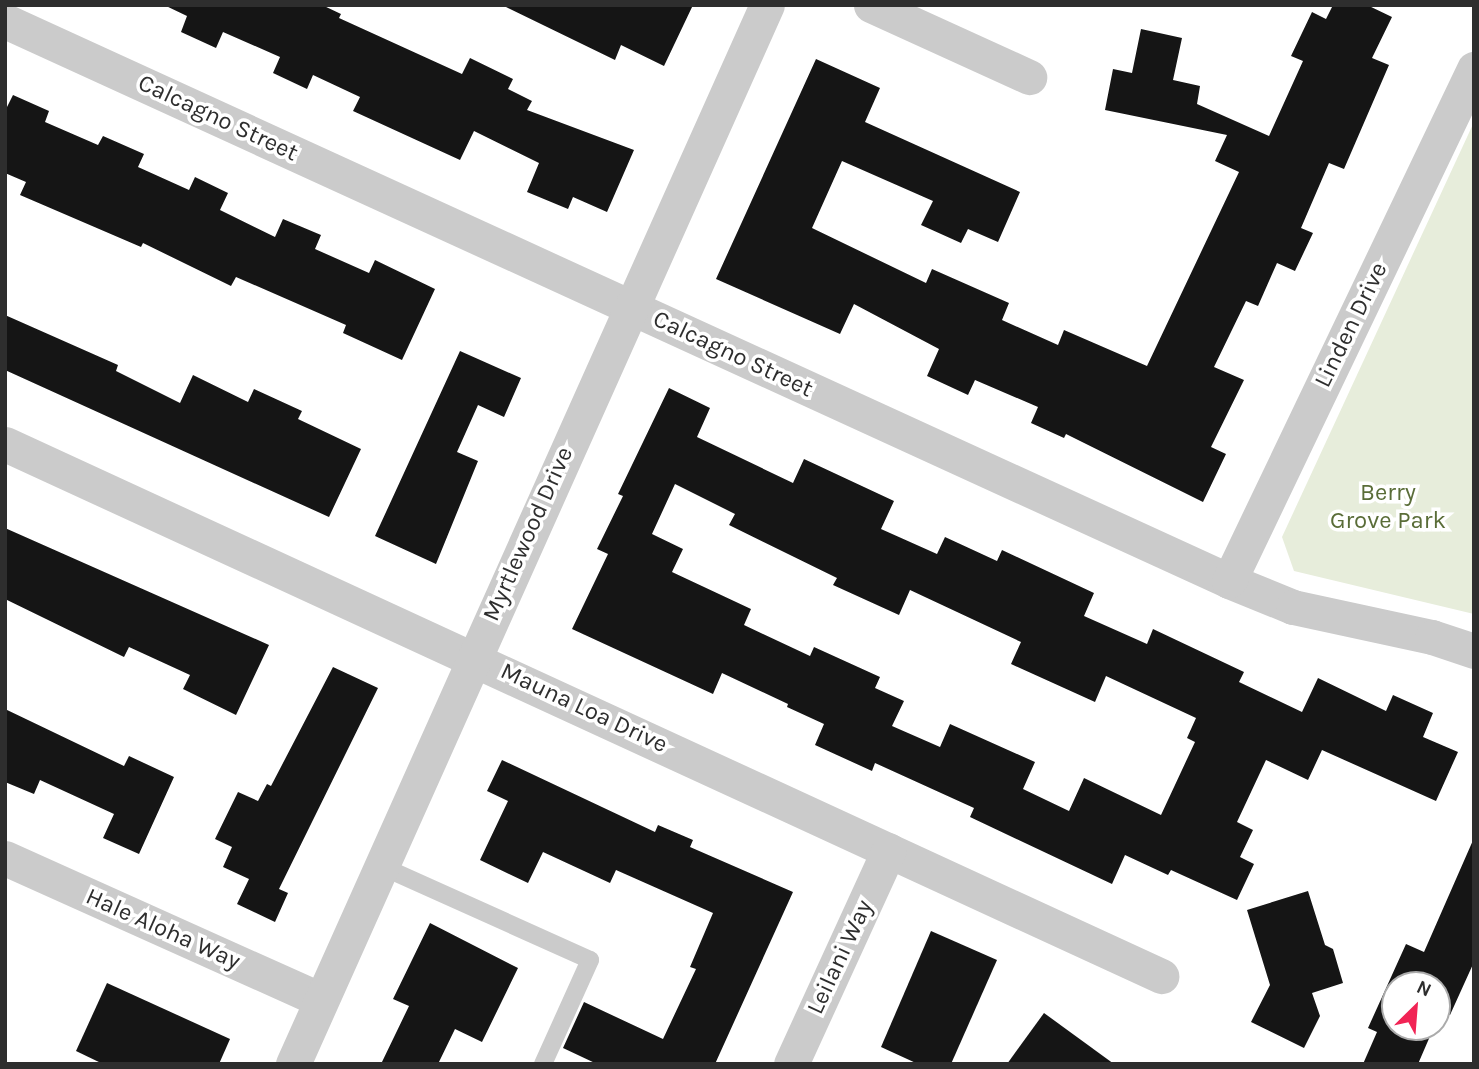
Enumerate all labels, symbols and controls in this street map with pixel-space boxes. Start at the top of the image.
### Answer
street label: Calcagno Street [134,68,302,168]
street label: Linden Drive [1308,258,1394,392]
street label: Calcagno Street [649,304,817,404]
street label: Myrtlewood Drive [477,442,579,626]
park label: Berry Grove Park [1330,479,1446,535]
street label: Mauna Loa Drive [496,657,672,759]
street label: Hale Aloha Way [81,882,245,976]
street label: Leilani Way [801,895,879,1019]
north arrow [1381,971,1451,1041]
text: N [1413,976,1435,1002]

